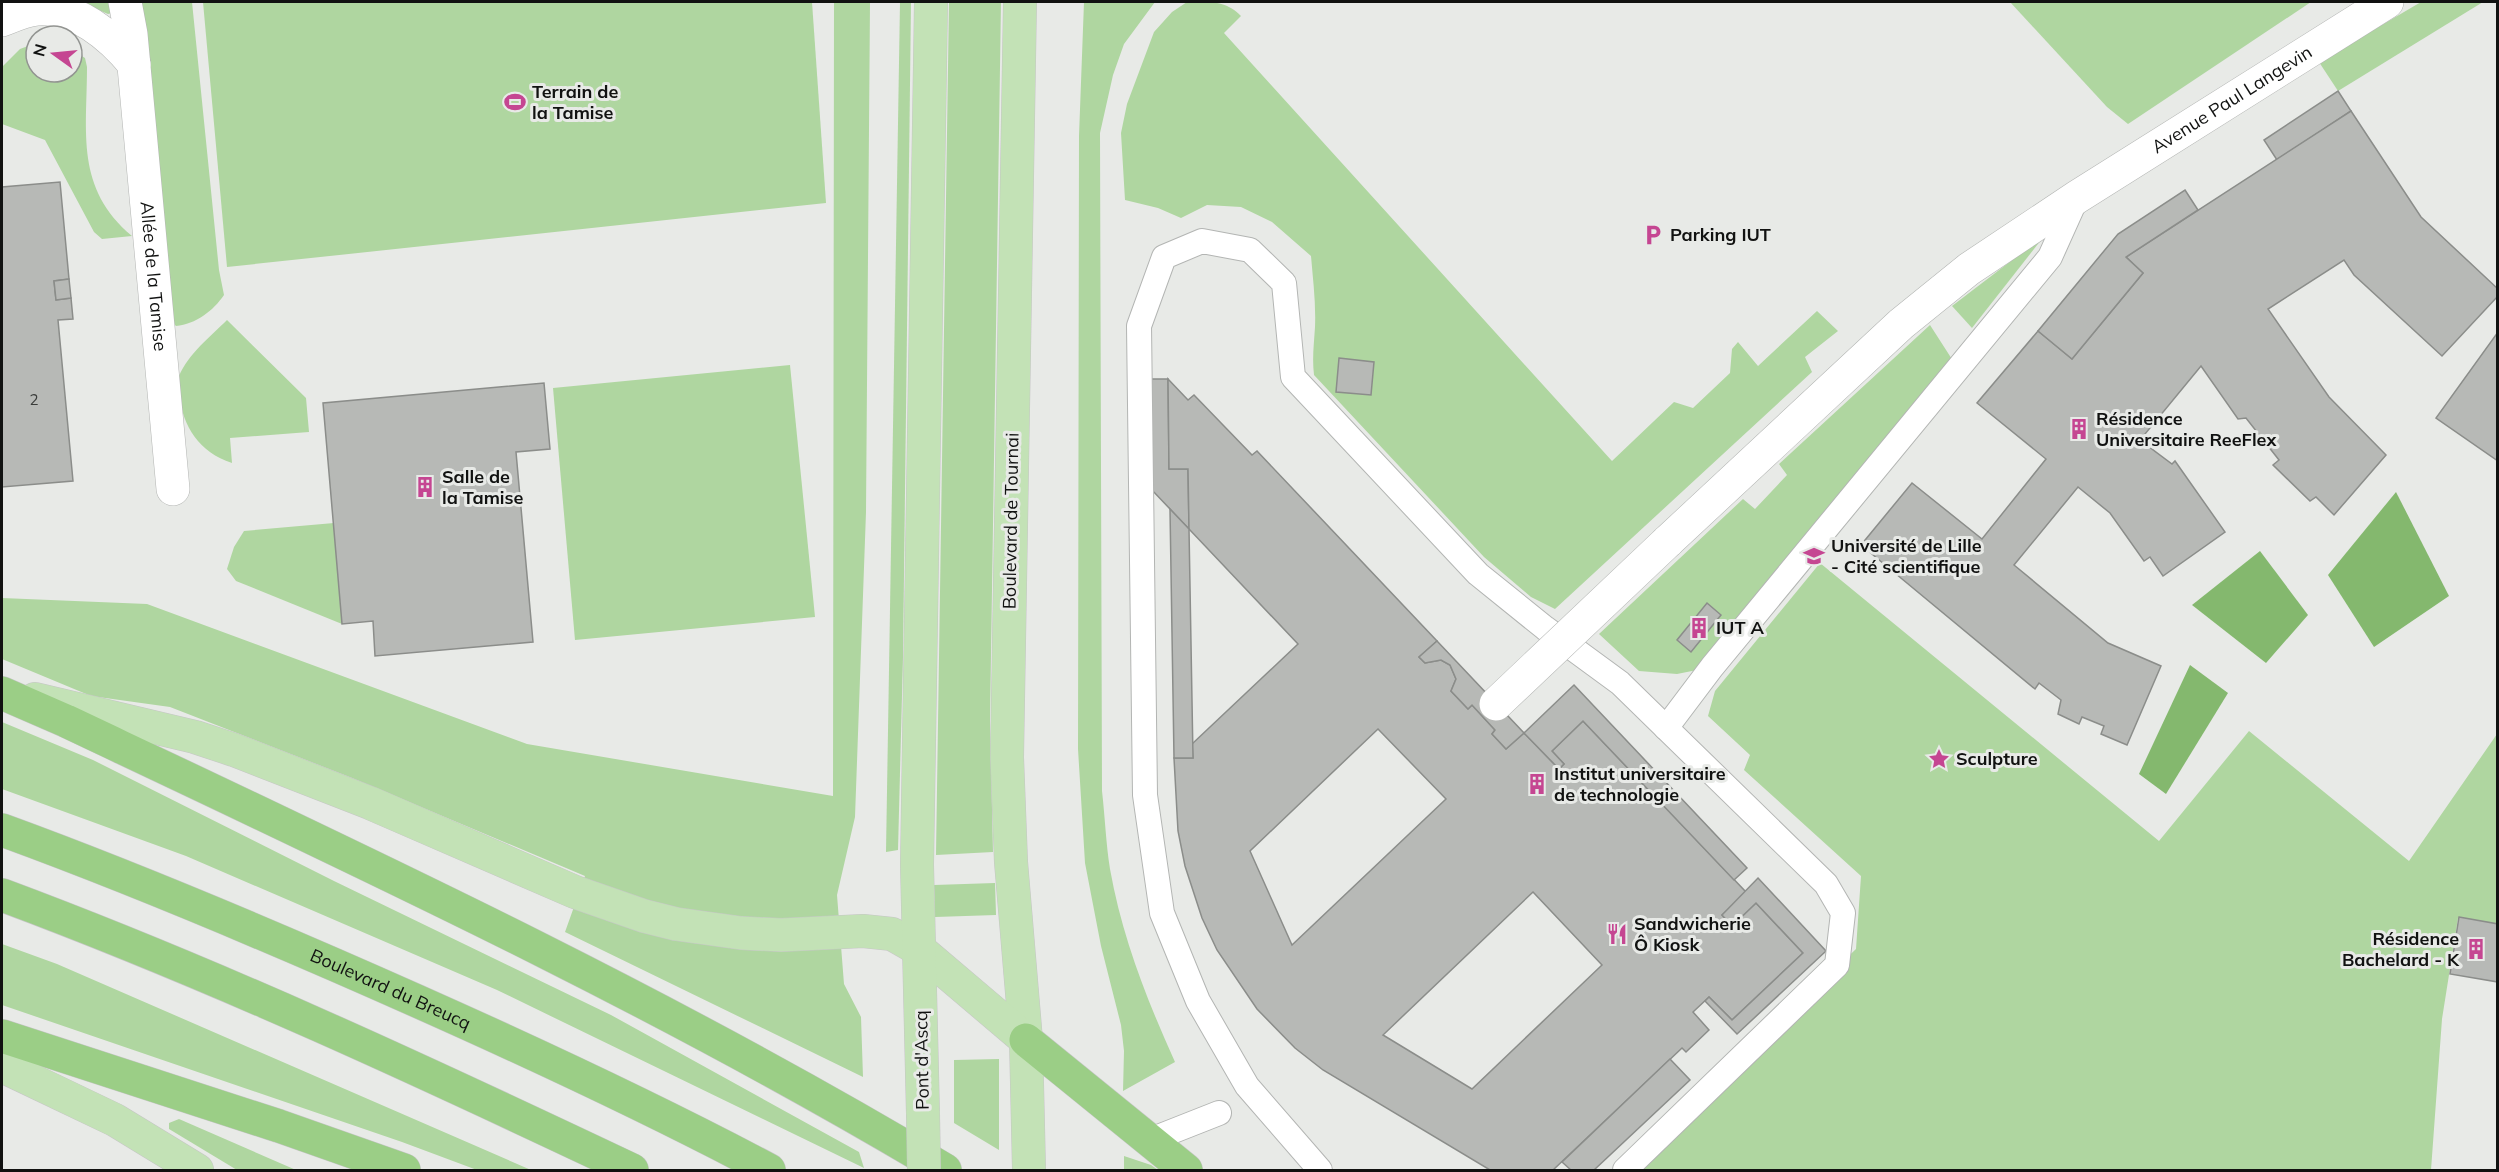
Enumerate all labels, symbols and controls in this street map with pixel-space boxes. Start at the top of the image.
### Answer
north arrow [24,24,84,84]
street label: Avenue Paul Langevin [2147,40,2316,158]
text: N [28,42,51,59]
place label: Terrain de la Tamise [532,80,618,124]
sports icon: Terrain de la Tamise [503,90,527,114]
street label: Allée de la Tamise [136,200,172,352]
parking icon: Parking IUT [1641,223,1665,247]
place label: Parking IUT [1670,223,1771,246]
house number: 2 [29,390,39,409]
place label: Résidence Universitaire ReeFlex [2096,407,2277,451]
building icon: Résidence Universitaire ReeFlex [2067,417,2091,441]
street label: Boulevard de Tournai [997,433,1024,609]
place label: Salle de la Tamise [442,465,524,509]
building icon: Salle de la Tamise [413,475,437,499]
place label: Université de Lille ‐ Cité scientifique [1831,534,1982,578]
school or university icon: Université de Lille ‐ Cité scientifique [1802,544,1826,568]
building icon: IUT A [1687,616,1711,640]
place label: IUT A [1716,616,1765,639]
place icon: Sculpture [1927,747,1951,771]
place label: Sculpture [1956,747,2038,770]
place label: Institut universitaire de technologie [1554,762,1726,806]
building icon: Institut universitaire de technologie [1525,772,1549,796]
place label: Sandwicherie Ô Kiosk [1634,912,1751,956]
restaurant icon: Sandwicherie Ô Kiosk [1605,922,1629,946]
place label: Résidence Bachelard - K [2342,927,2460,971]
building icon: Résidence Bachelard - K [2464,937,2488,961]
street label: Boulevard du Breucq [307,943,475,1035]
street label: Pont d'Ascq [909,1010,934,1110]

